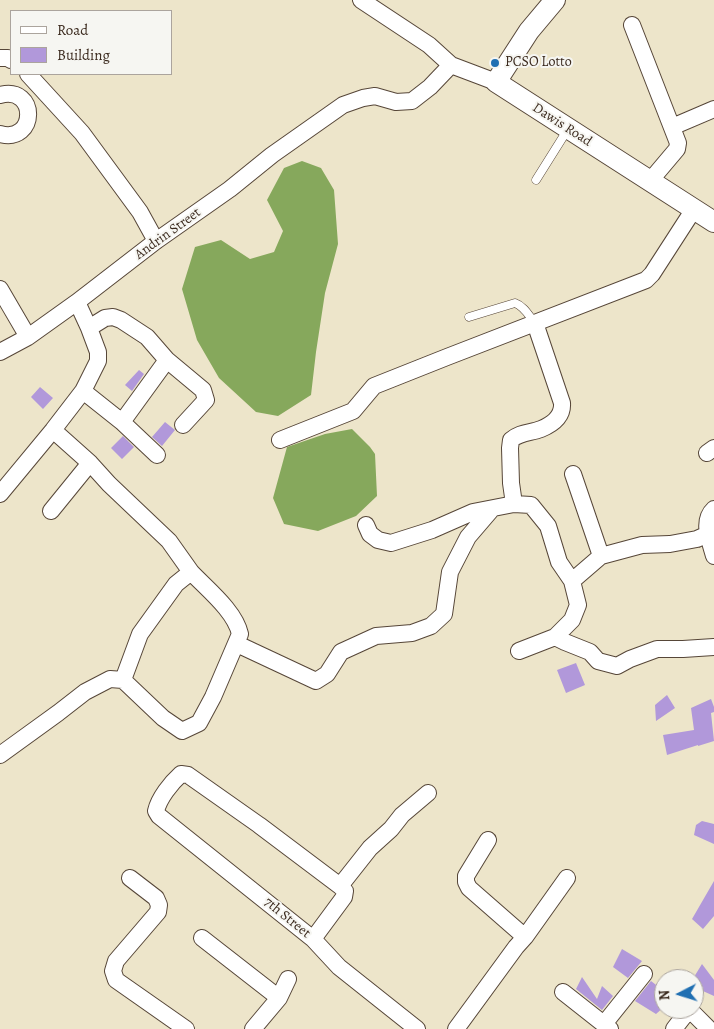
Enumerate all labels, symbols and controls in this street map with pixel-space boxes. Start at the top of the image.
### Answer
legend [10,10,172,75]
text: Road [57,20,88,40]
text: Building [57,45,110,65]
place label: PCSO Lotto [505,55,572,71]
marker: PCSO Lotto [489,57,501,69]
street label: Dawis Road [529,100,595,150]
street label: Andrin Street [132,204,204,264]
street label: 7th Street [260,894,314,942]
north arrow [654,969,704,1019]
text: N [655,989,674,1001]

